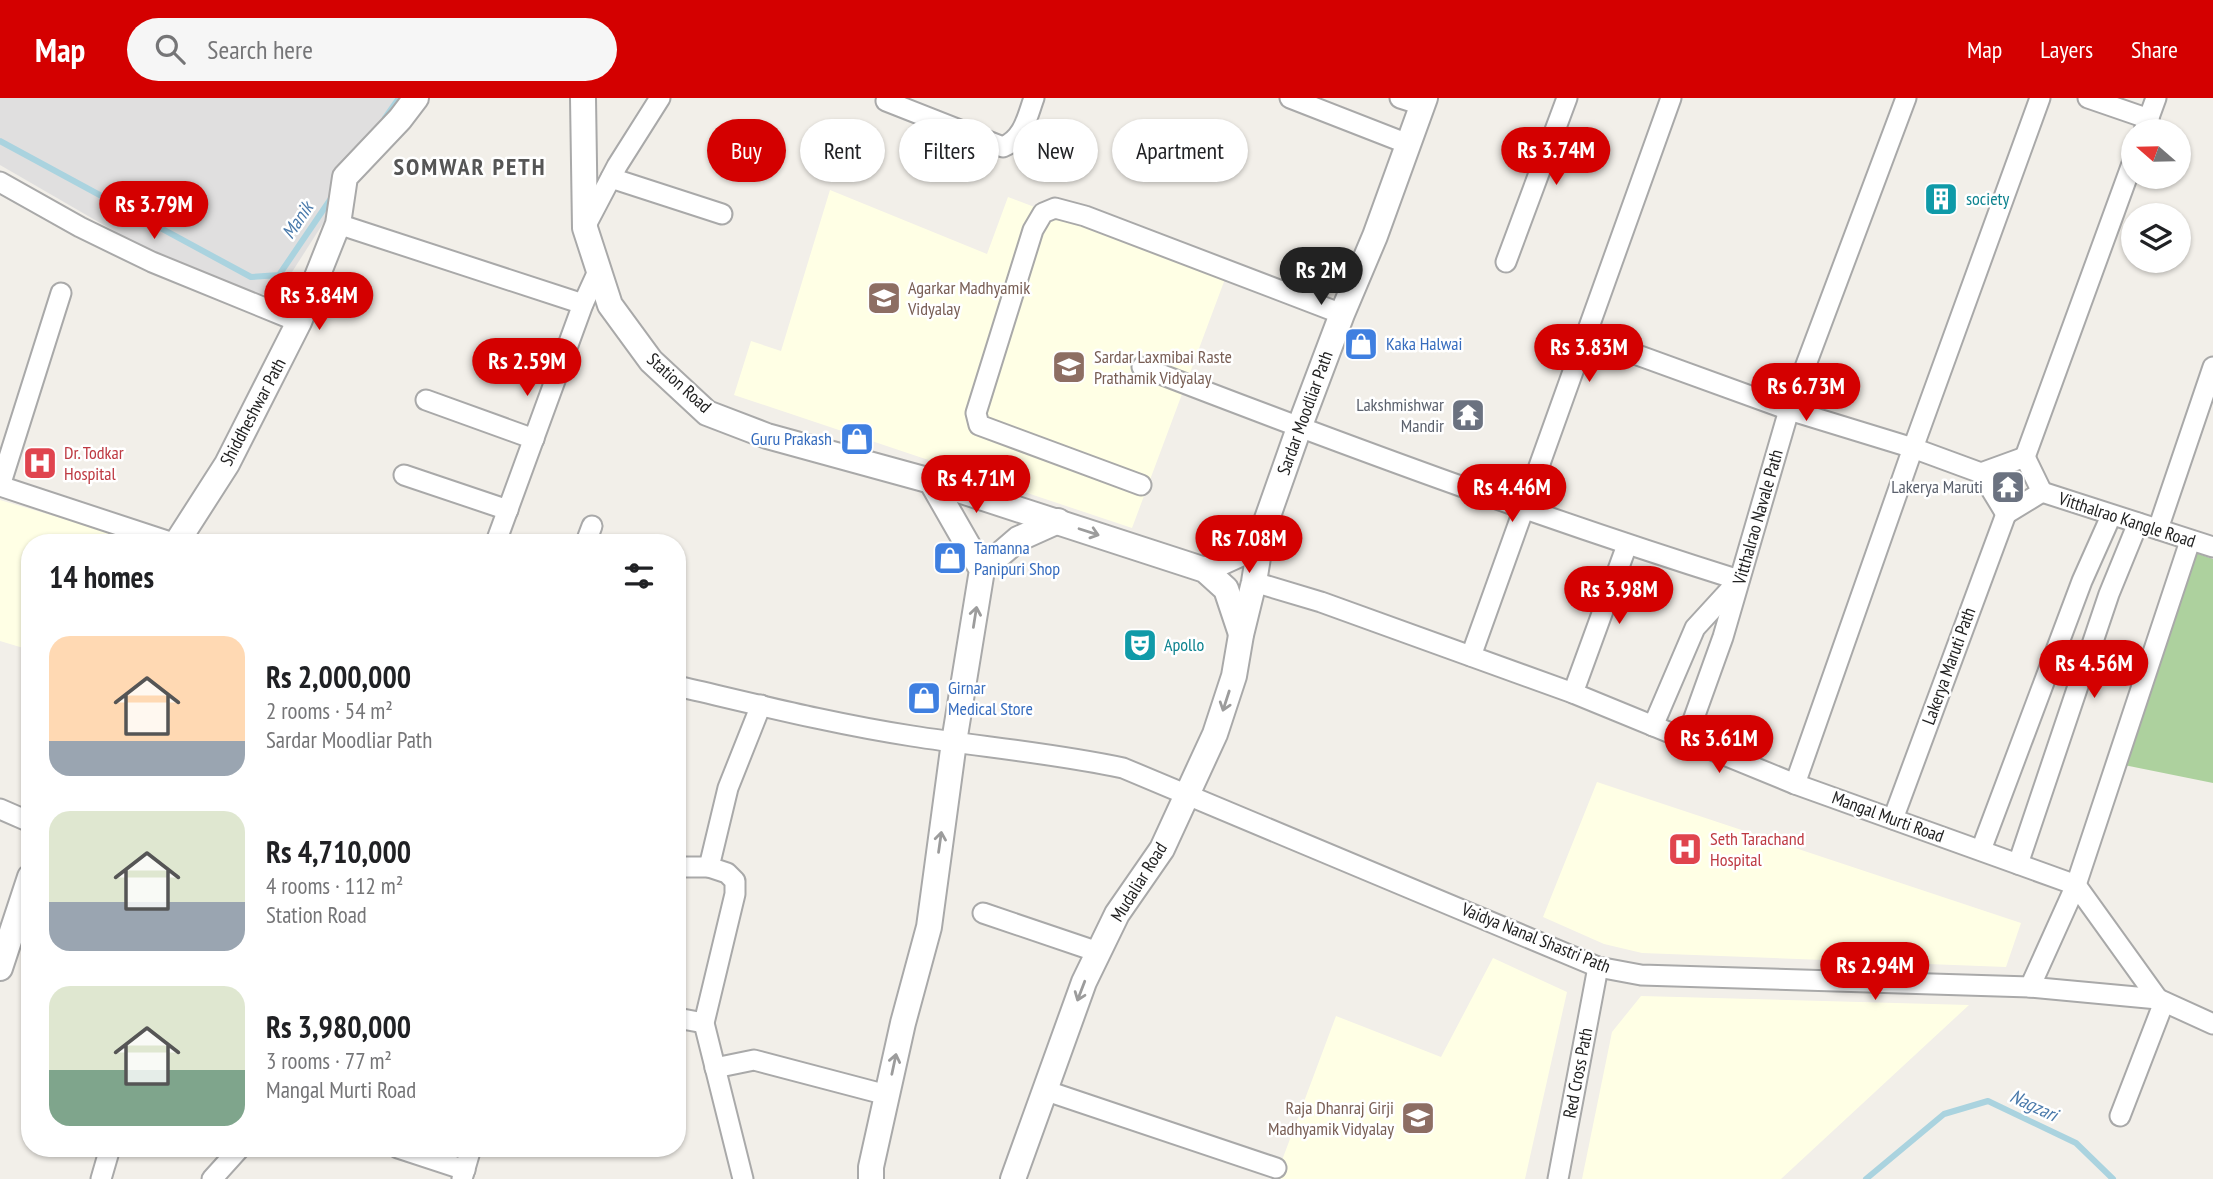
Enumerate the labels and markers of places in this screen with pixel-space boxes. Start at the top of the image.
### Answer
pin: Rs 3.74M [1484,127,1628,187]
building icon: society [1922,180,1960,218]
pin: Rs 3.79M [82,181,226,241]
place label: society [1966,187,2009,210]
pin: Rs 2M [1272,248,1370,307]
pin: Rs 3.84M [247,272,391,332]
place label: Agarkar Madhyamik Vidyalay [907,276,1030,320]
school or university icon: Agarkar Madhyamik Vidyalay [865,279,903,317]
pin: Rs 3.83M [1517,324,1661,384]
shop icon: Kaka Halwai [1342,325,1380,363]
place label: Kaka Halwai [1386,332,1462,355]
pin: Rs 2.59M [455,338,599,398]
place label: Sardar Laxmibai Raste Prathamik Vidyalay [1094,345,1232,389]
school or university icon: Sardar Laxmibai Raste Prathamik Vidyalay [1050,348,1088,386]
pin: Rs 6.73M [1734,364,1878,423]
place label: Lakshmishwar Mandir [1356,393,1444,437]
temple icon: Lakshmishwar Mandir [1449,396,1487,434]
shop icon: Guru Prakash [838,420,876,458]
place label: Guru Prakash [751,427,832,450]
place label: Dr. Todkar Hospital [64,441,124,485]
hospital icon: Dr. Todkar Hospital [21,444,59,482]
pin: Rs 4.71M [904,456,1048,515]
pin: Rs 4.46M [1440,464,1584,524]
temple icon: Lakerya Maruti [1989,468,2027,506]
place label: Lakerya Maruti [1891,475,1983,498]
pin: Rs 7.08M [1177,516,1321,575]
place label: Tamanna Panipuri Shop [974,536,1060,580]
shop icon: Tamanna Panipuri Shop [931,539,969,577]
pin: Rs 3.98M [1547,566,1691,626]
theatre icon: Apollo [1121,626,1159,664]
place label: Apollo [1164,633,1205,656]
pin: Rs 4.56M [2022,640,2166,700]
place label: Girnar Medical Store [948,676,1033,720]
shop icon: Girnar Medical Store [905,679,943,717]
pin: Rs 3.61M [1647,716,1791,775]
place label: Seth Tarachand Hospital [1710,827,1804,871]
hospital icon: Seth Tarachand Hospital [1666,830,1704,868]
pin: Rs 2.94M [1803,942,1947,1002]
place label: Raja Dhanraj Girji Madhyamik Vidyalay [1268,1096,1394,1140]
school or university icon: Raja Dhanraj Girji Madhyamik Vidyalay [1399,1099,1437,1137]

